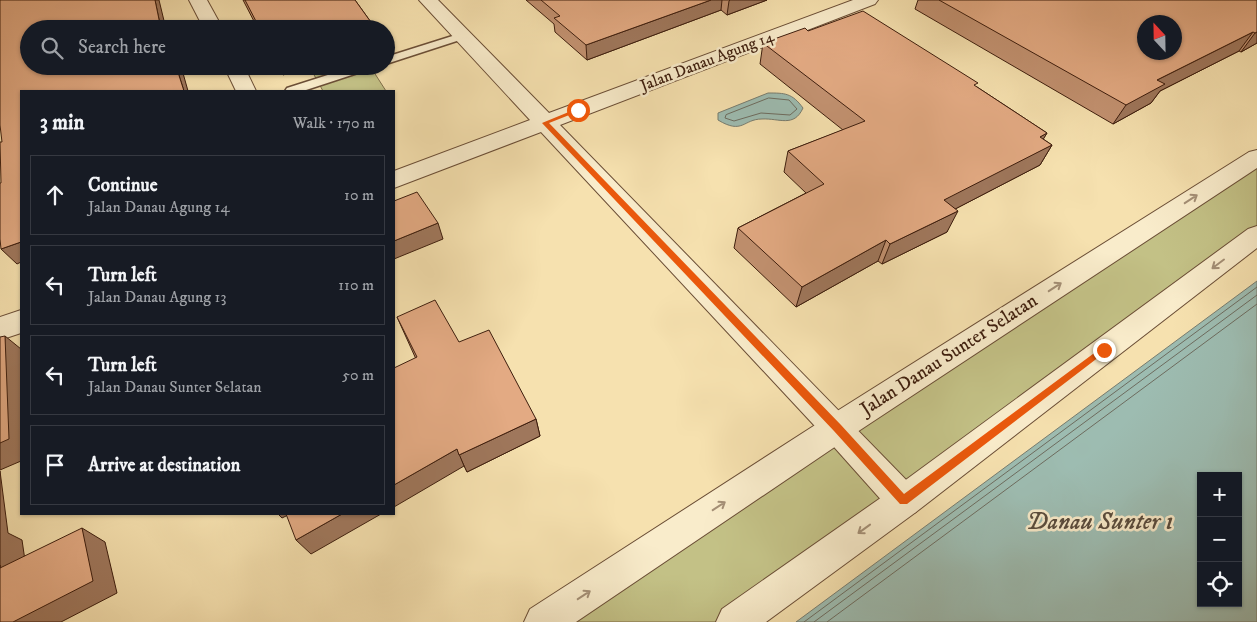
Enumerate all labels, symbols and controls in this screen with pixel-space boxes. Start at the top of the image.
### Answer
north arrow [1137,15,1182,60]
search box [20,20,395,75]
street label: Jalan Danau Agung 14 [635,26,777,96]
icon: search [38,34,66,62]
text: Search here [78,36,166,59]
route start [567,99,590,122]
text: 3 min [40,110,85,136]
text: Walk · 170 m [293,113,375,133]
text: Continue [88,174,158,197]
icon: ahead [41,181,69,209]
text: 10 m [344,185,374,205]
one-way arrow [1184,194,1198,205]
text: Jalan Danau Agung 14 [88,197,230,217]
one-way arrow [1211,259,1225,269]
text: Turn left [88,264,157,287]
icon: left [41,271,69,299]
text: 110 m [338,275,374,295]
one-way arrow [1047,282,1061,292]
text: Jalan Danau Agung 13 [88,287,226,307]
street label: Jalan Danau Sunter Selatan [855,289,1042,422]
route end [1093,339,1116,362]
text: Turn left [88,354,157,377]
icon: left [41,361,69,389]
text: 50 m [342,365,374,385]
text: Jalan Danau Sunter Selatan [88,377,262,397]
icon: arrive [41,451,69,479]
text: Arrive at destination [88,454,240,477]
map controls [1197,472,1242,607]
button: + [1197,472,1242,517]
one-way arrow [712,501,726,511]
water label: Danau Sunter 1 [1027,507,1173,537]
button: − [1197,517,1242,562]
one-way arrow [857,524,871,534]
button: locate [1197,562,1242,607]
one-way arrow [576,590,590,600]

